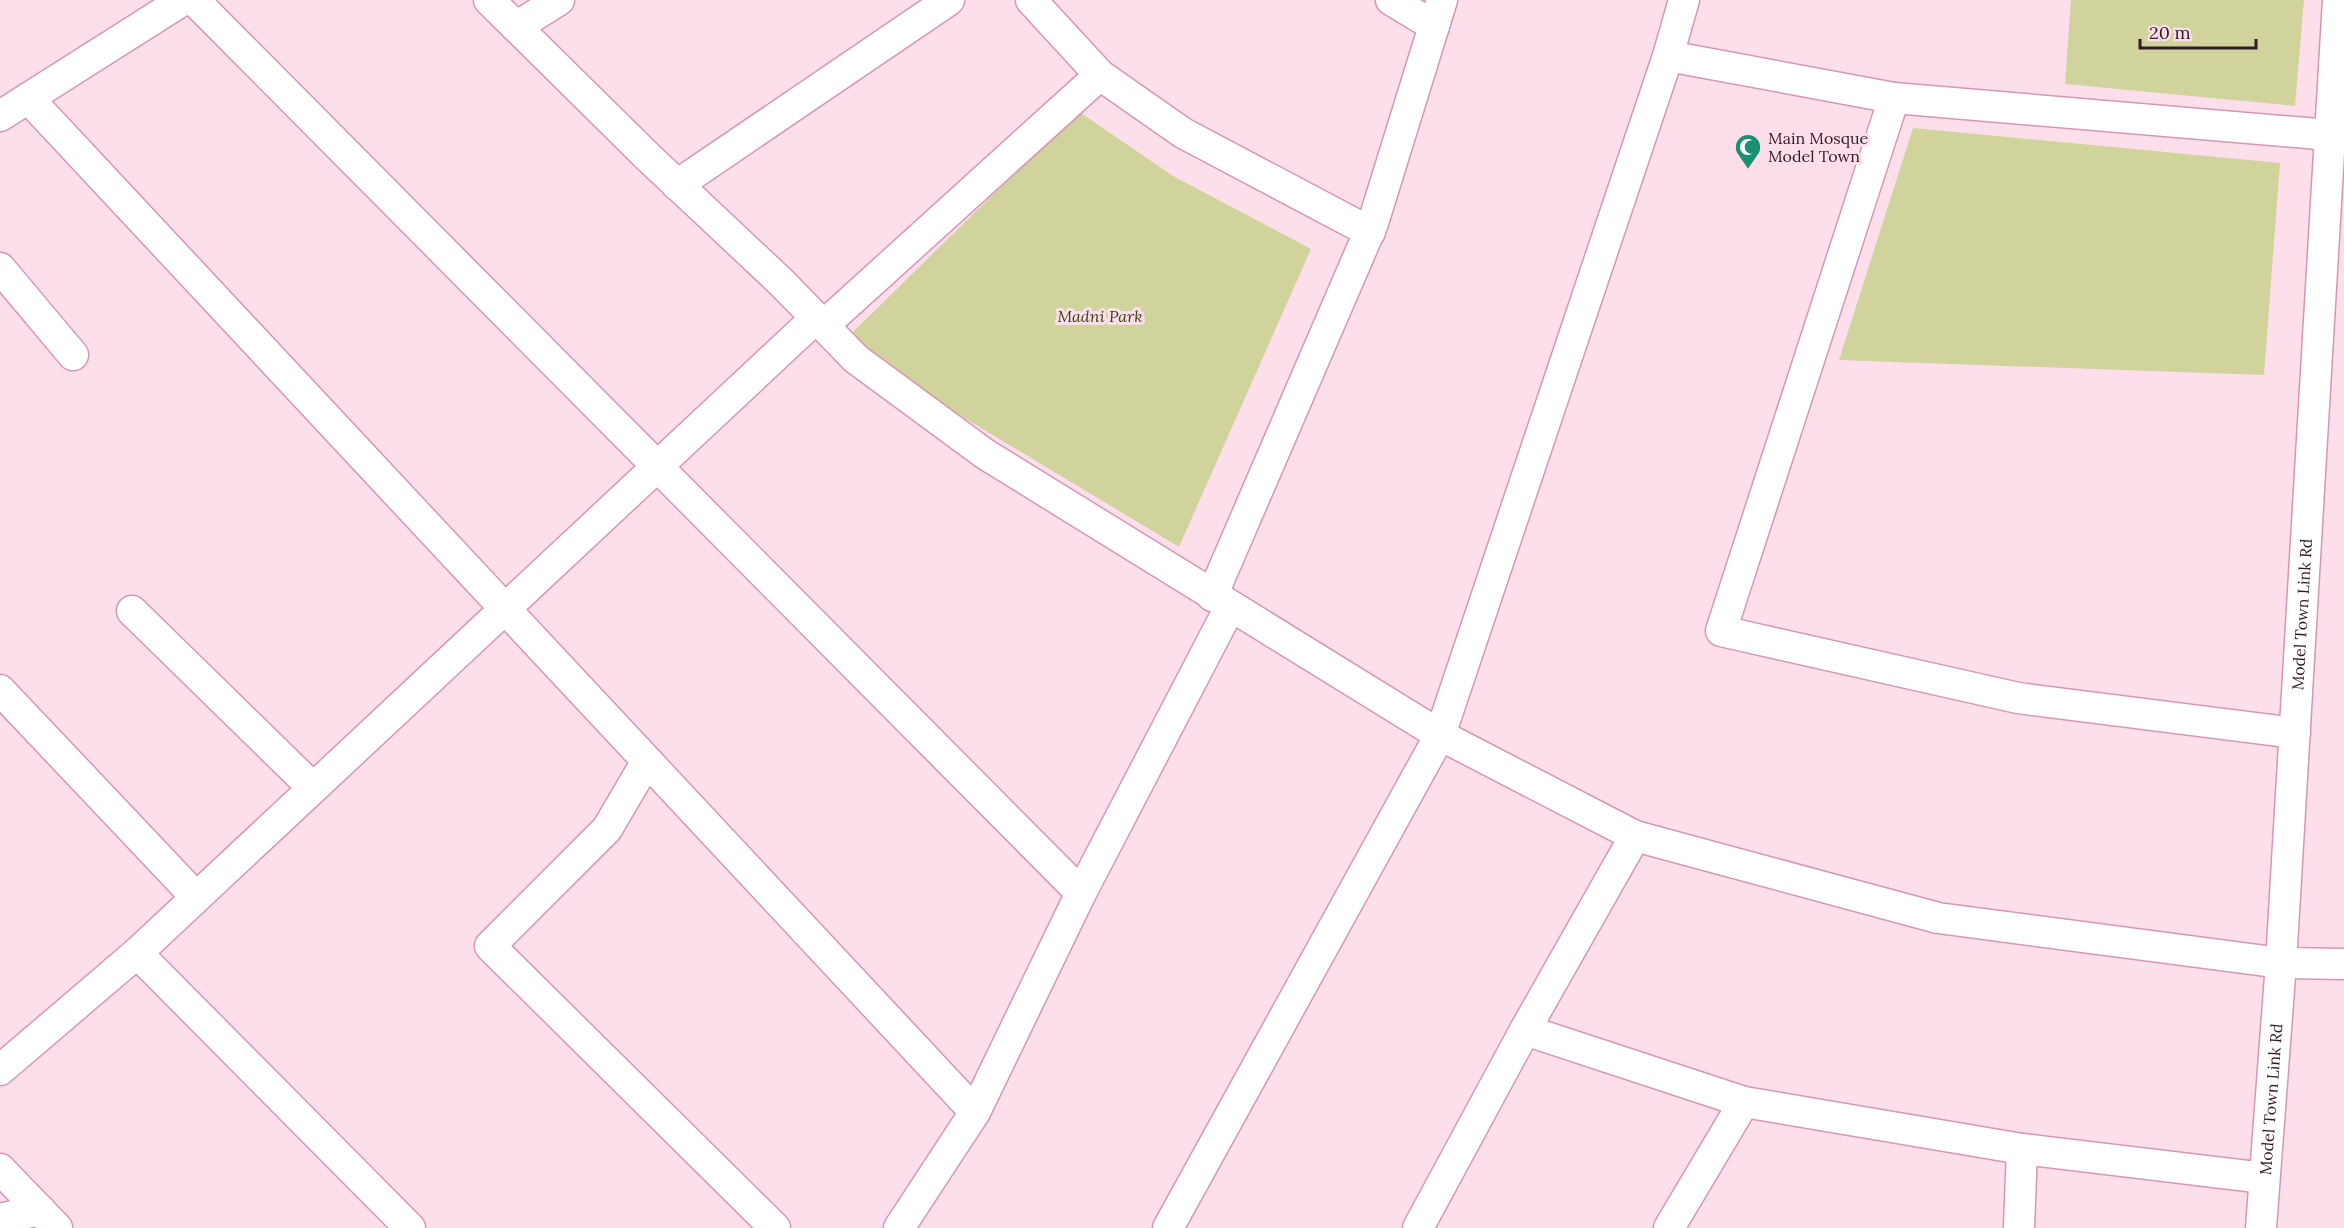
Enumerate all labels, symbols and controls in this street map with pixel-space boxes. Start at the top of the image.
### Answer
scale bar [2140,12,2256,50]
text: 20 m [2149,21,2191,44]
place label: Main Mosque Model Town [1768,128,1868,166]
mosque icon: Main Mosque Model Town [1733,132,1763,170]
park label: Madni Park [1058,306,1142,326]
street label: Model Town Link Rd [2287,537,2316,691]
street label: Model Town Link Rd [2255,1022,2286,1176]

